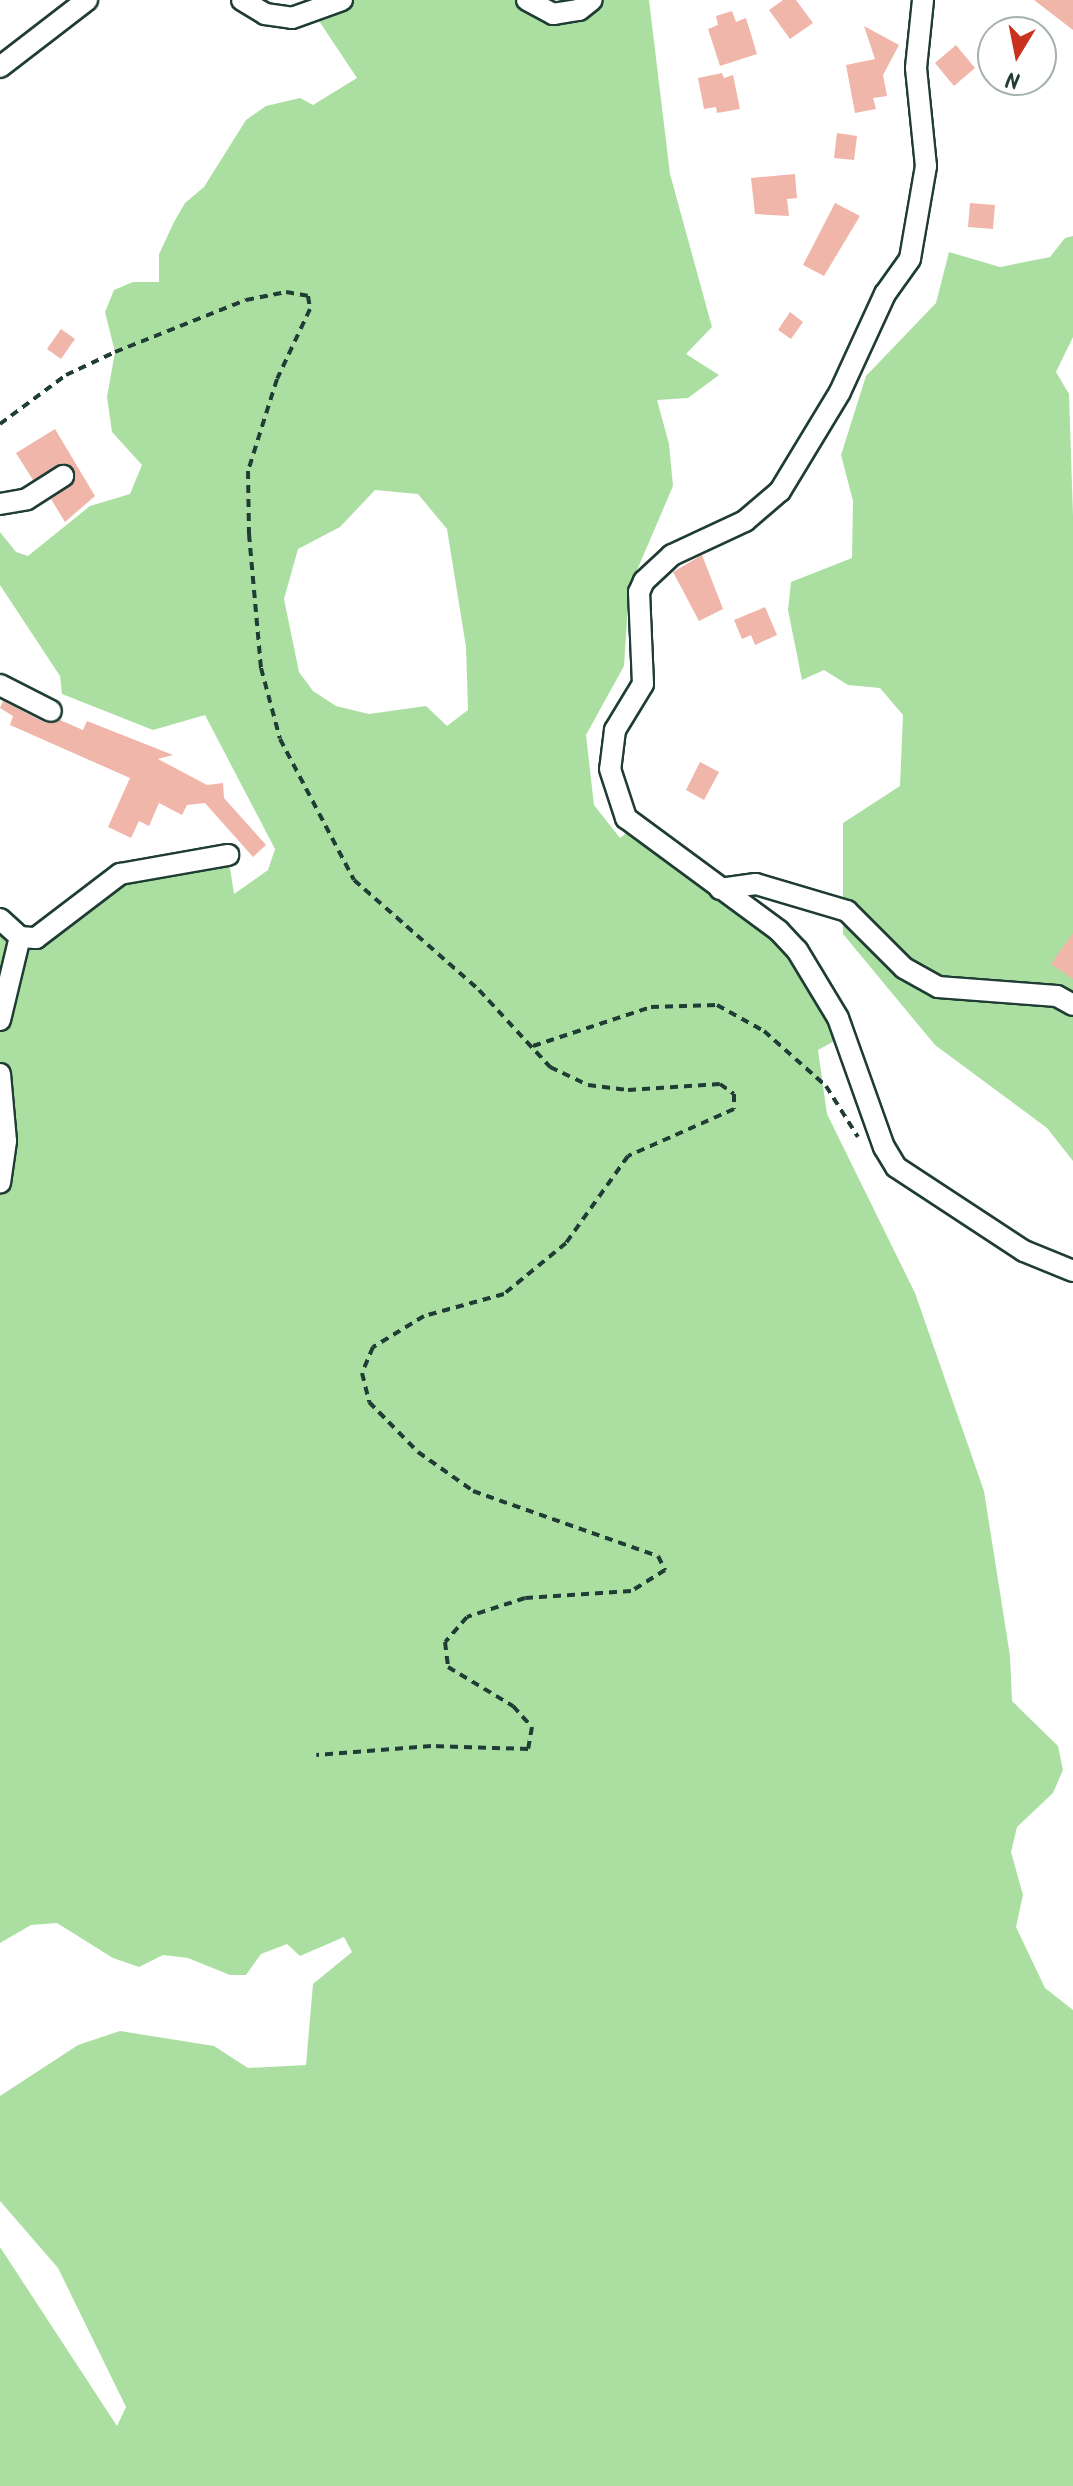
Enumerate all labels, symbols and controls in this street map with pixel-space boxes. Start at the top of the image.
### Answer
north arrow [977,16,1057,96]
text: N [1003,60,1023,97]

